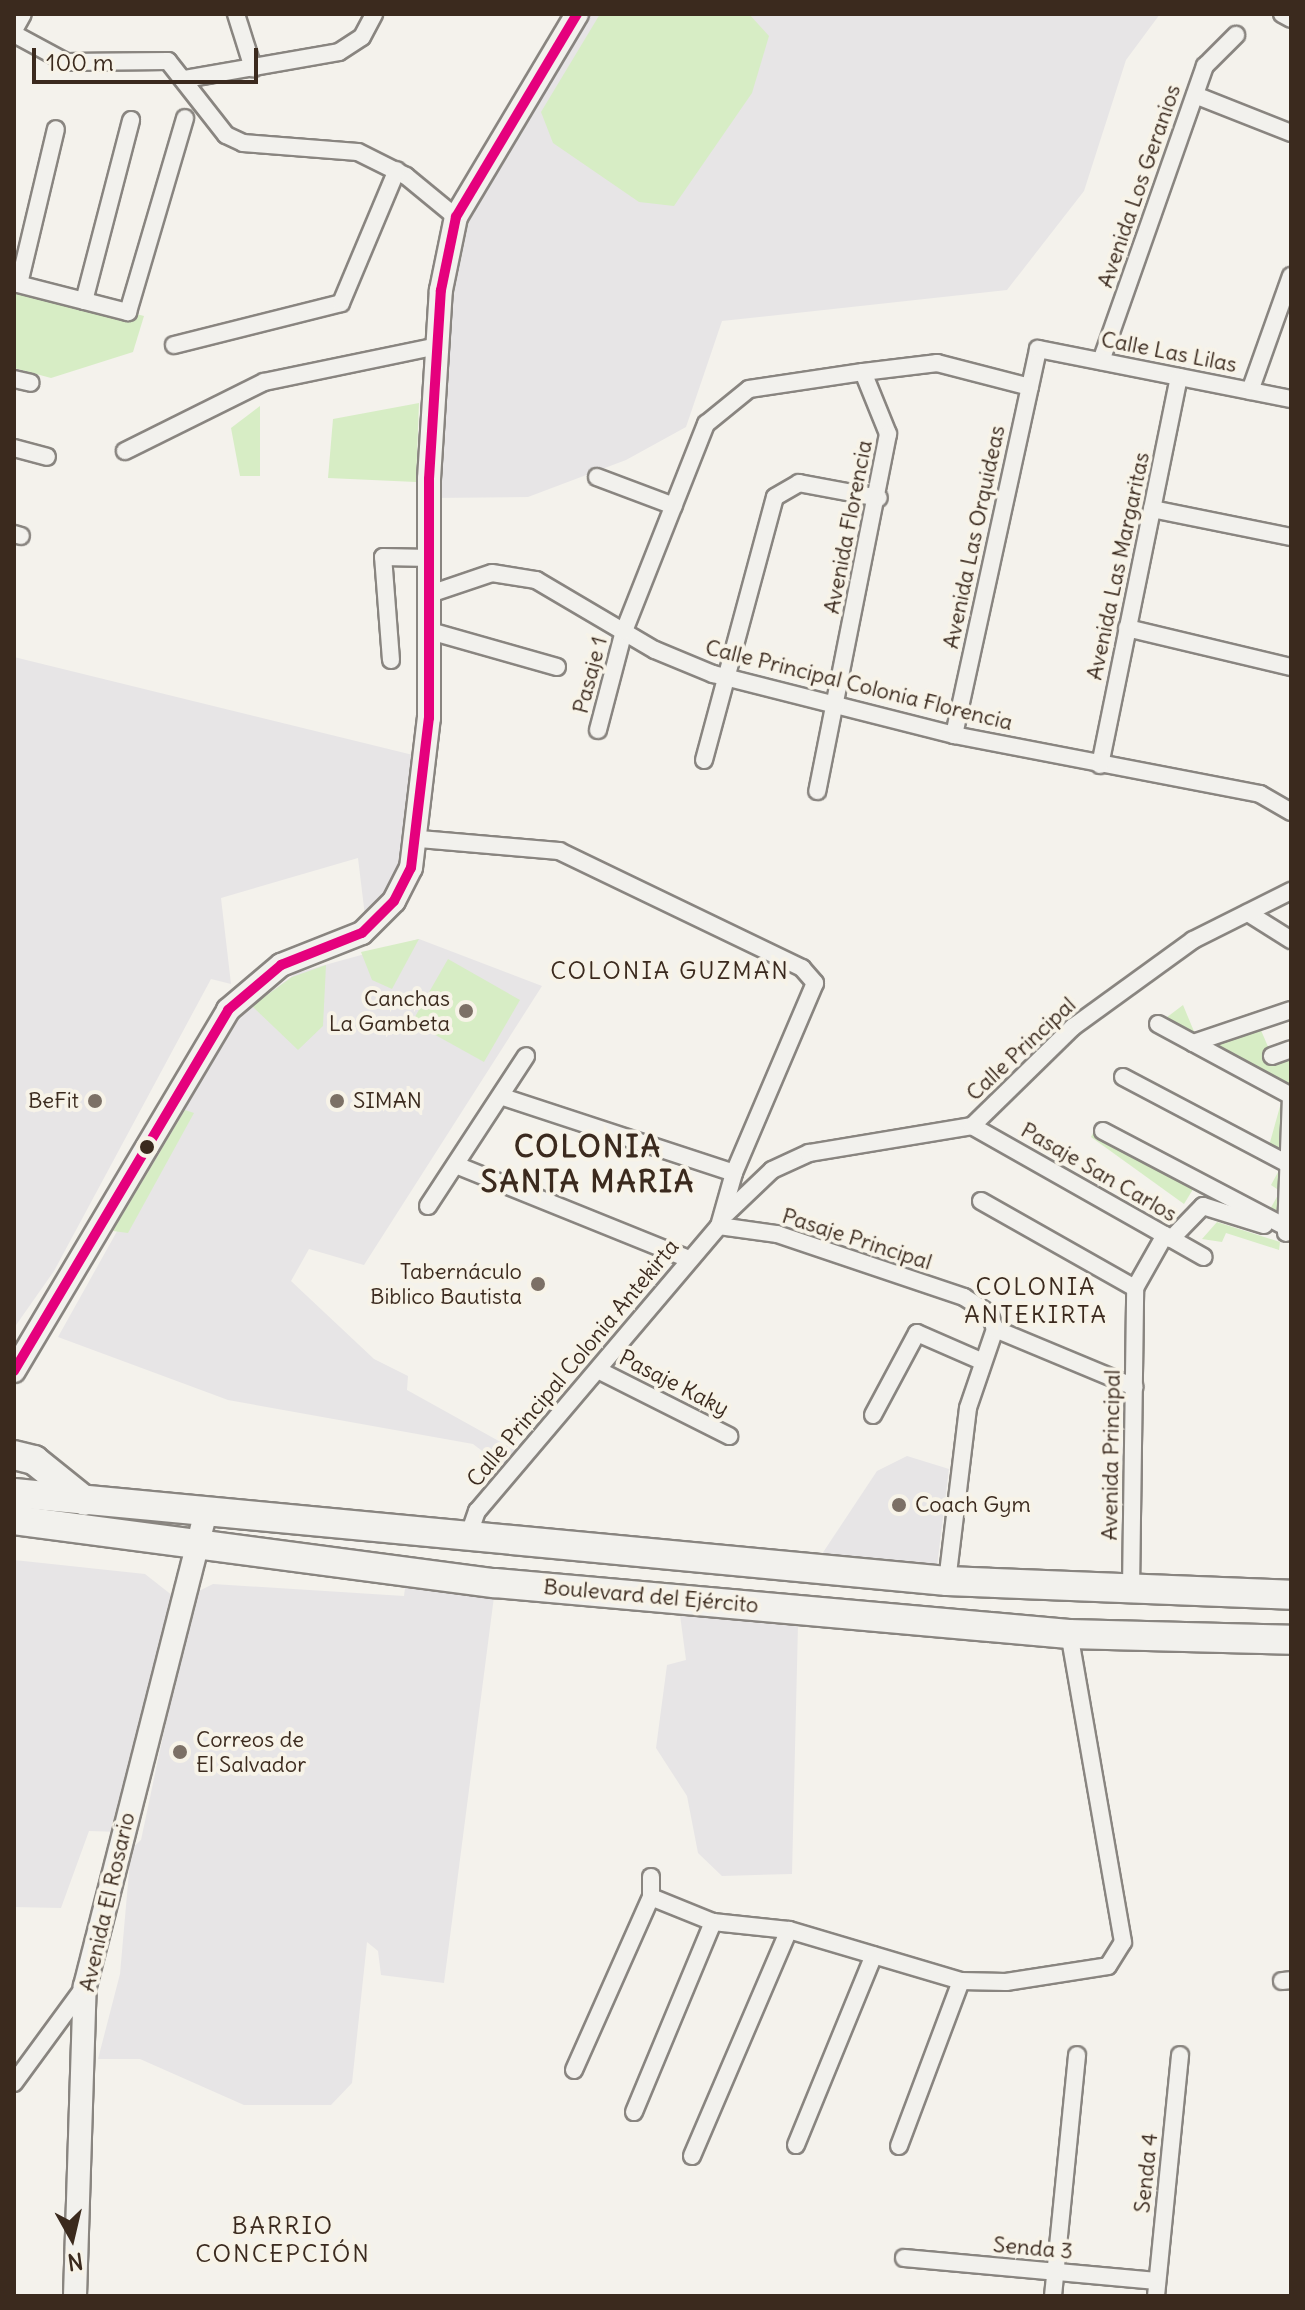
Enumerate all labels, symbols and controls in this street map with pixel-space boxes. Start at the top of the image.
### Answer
scale bar [36,32,262,82]
text: 100 m [46,47,114,77]
street label: Avenida Los Geranios [1092,81,1186,291]
street label: Calle Las Lilas [1099,326,1239,378]
street label: Avenida Las Orquideas [937,423,1011,651]
street label: Avenida Florencia [818,438,878,616]
street label: Avenida Las Margaritas [1081,450,1155,682]
street label: Pasaje 1 [567,634,613,716]
street label: Calle Principal Colonia Florencia [703,634,1015,736]
district label: COLONIA GUZMAN [550,957,790,985]
place label: Canchas La Gambeta [329,985,450,1036]
street label: Calle Principal [961,992,1081,1106]
marker: Canchas La Gambeta [457,1002,475,1020]
place label: BeFit [28,1088,79,1114]
place label: SIMAN [353,1088,422,1114]
marker: BeFit [86,1092,104,1110]
marker: SIMAN [328,1092,346,1110]
street label: Pasaje San Carlos [1016,1117,1182,1227]
district label: COLONIA SANTA MARIA [481,1128,695,1198]
unlabelled marker [139,1139,155,1155]
street label: Pasaje Principal [779,1202,935,1276]
street label: Calle Principal Colonia Antekirta [462,1234,684,1492]
place label: Tabernáculo Biblico Bautista [370,1258,522,1310]
district label: COLONIA ANTEKIRTA [964,1273,1108,1329]
marker: Tabernáculo Biblico Bautista [529,1275,547,1293]
street label: Pasaje Kaky [615,1344,733,1422]
street label: Avenida Principal [1096,1369,1126,1541]
place label: Coach Gym [915,1492,1031,1518]
marker: Coach Gym [890,1496,908,1514]
street label: Boulevard del Ejército [542,1573,760,1619]
place label: Correos de El Salvador [196,1726,306,1778]
marker: Correos de El Salvador [171,1743,189,1761]
street label: Avenida El Rosario [74,1810,140,1994]
street label: Senda 4 [1129,2132,1163,2214]
north arrow [32,2198,112,2278]
district label: BARRIO CONCEPCIÓN [195,2212,371,2268]
street label: Senda 3 [992,2231,1074,2265]
text: N [66,2247,85,2277]

